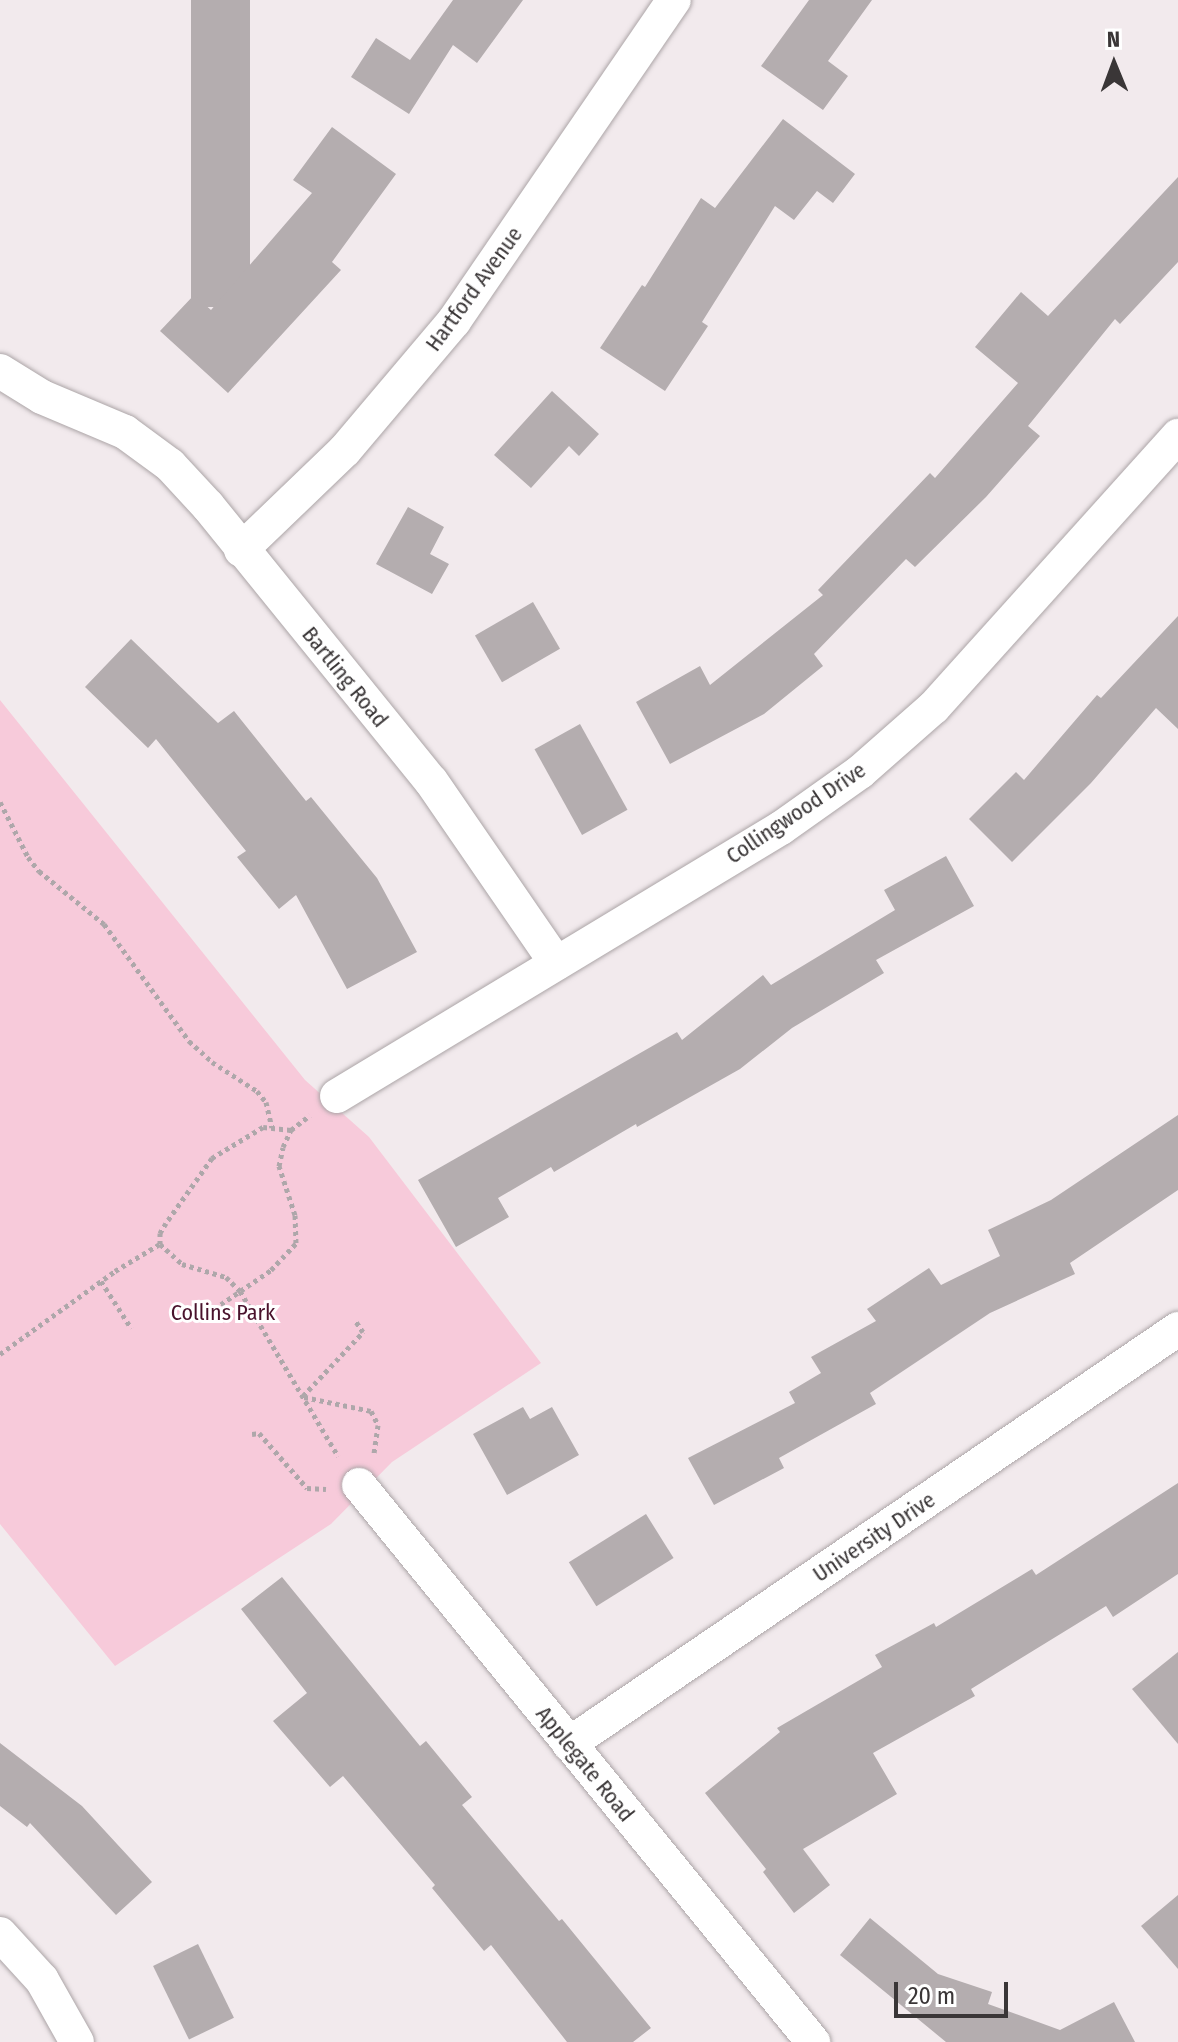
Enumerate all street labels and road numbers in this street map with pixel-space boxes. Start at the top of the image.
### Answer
street label: Hartford Avenue [420,222,528,356]
street label: Bartling Road [297,621,393,733]
street label: Collingwood Drive [721,757,871,869]
street label: University Drive [808,1486,940,1588]
street label: Applegate Road [530,1701,640,1827]

